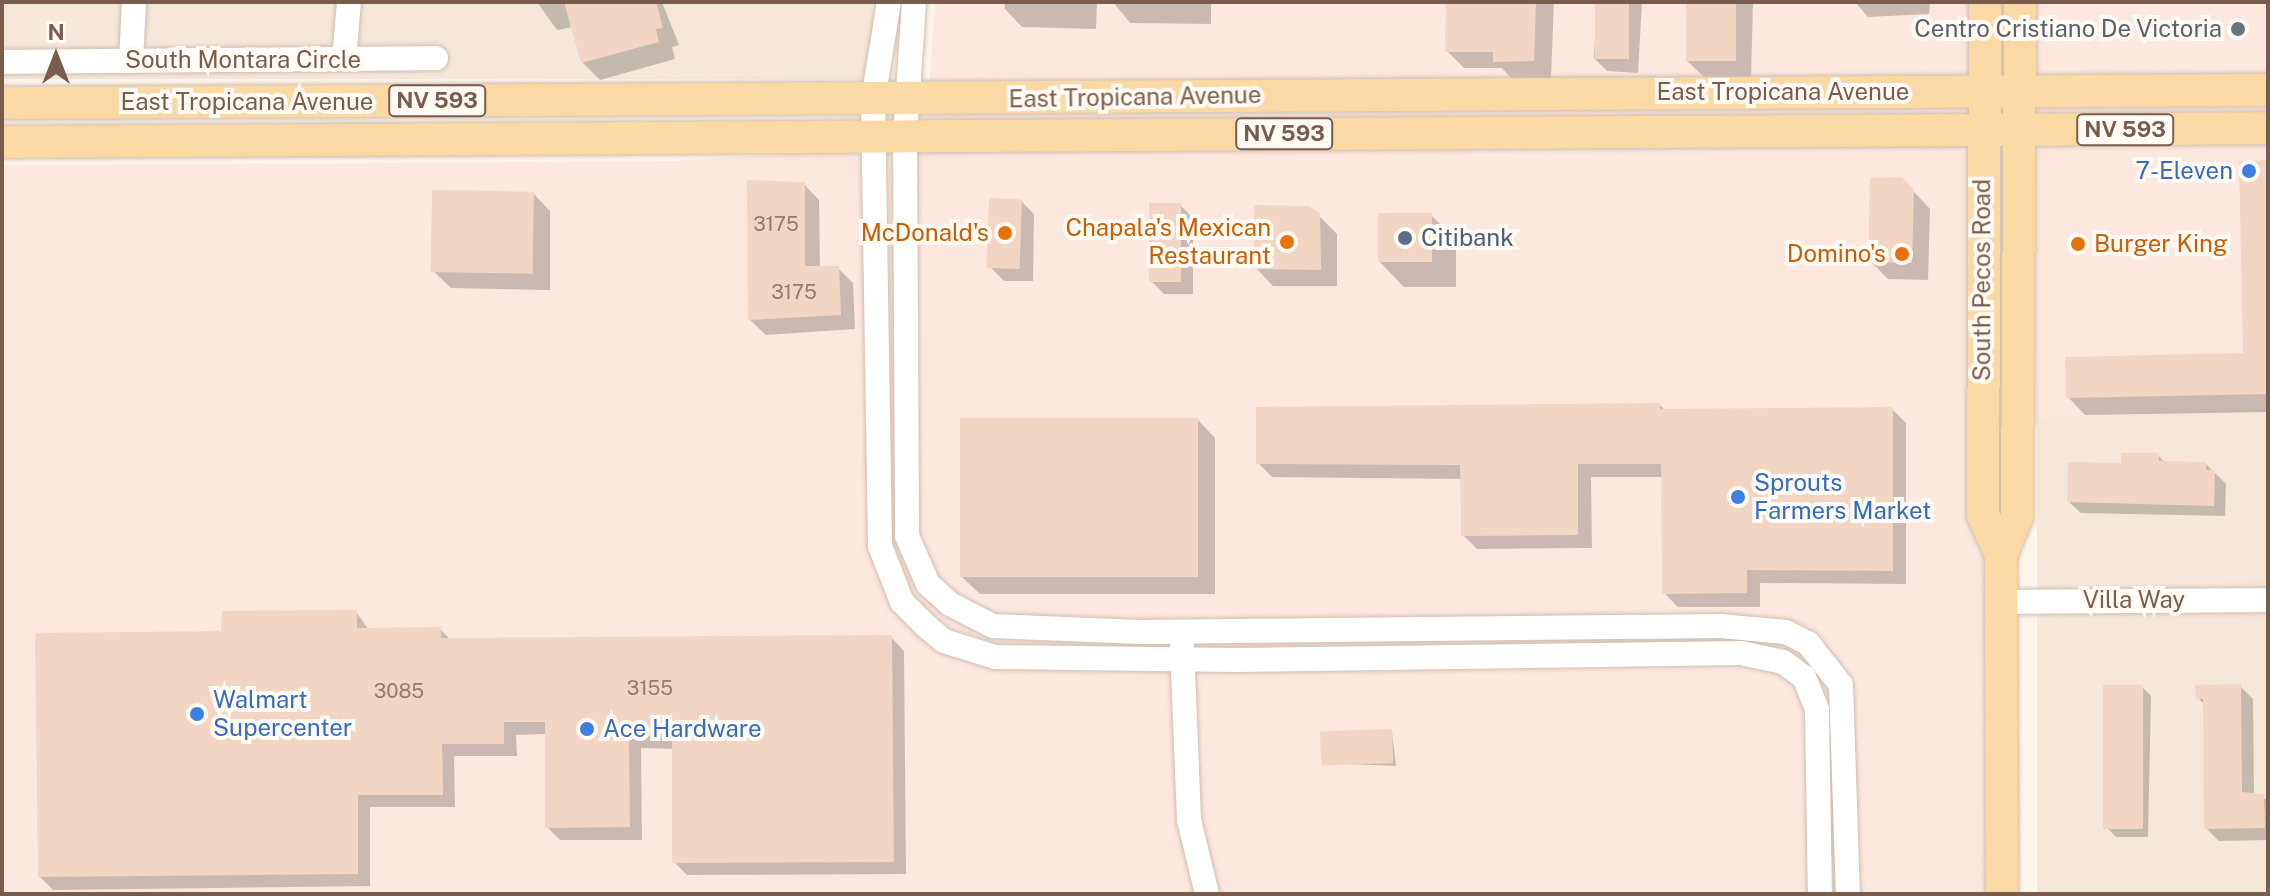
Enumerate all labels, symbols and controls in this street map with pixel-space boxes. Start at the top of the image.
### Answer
place label: Centro Cristiano De Victoria [1913,15,2222,43]
north arrow [16,16,96,96]
text: N [47,19,65,45]
marker: Centro Cristiano De Victoria [2229,20,2247,38]
street label: South Montara Circle [125,46,361,74]
street label: East Tropicana Avenue [1657,78,1909,106]
street label: East Tropicana Avenue [1008,80,1262,114]
road number: NV 593 [387,83,487,119]
street label: East Tropicana Avenue [121,88,373,116]
road number: NV 593 [2075,112,2175,148]
road number: NV 593 [1234,116,1334,152]
place label: 7-Eleven [2136,157,2233,185]
marker: 7-Eleven [2240,162,2258,180]
street label: South Pecos Road [1968,179,1996,381]
house number: 3175 [753,212,799,236]
place label: Chapala's Mexican Restaurant [1065,214,1271,270]
place label: McDonald's [861,219,989,247]
marker: McDonald's [996,224,1014,242]
place label: Citibank [1421,224,1514,252]
marker: Citibank [1396,229,1414,247]
place label: Burger King [2094,230,2228,258]
marker: Chapala's Mexican Restaurant [1278,233,1296,251]
marker: Burger King [2069,235,2087,253]
place label: Domino's [1787,240,1886,268]
marker: Domino's [1893,245,1911,263]
house number: 3175 [771,280,817,304]
place label: Sprouts Farmers Market [1754,469,1931,525]
marker: Sprouts Farmers Market [1729,488,1747,506]
street label: Villa Way [2083,586,2185,614]
house number: 3155 [627,676,673,700]
house number: 3085 [374,679,424,703]
place label: Walmart Supercenter [213,686,352,742]
marker: Walmart Supercenter [188,705,206,723]
place label: Ace Hardware [603,715,762,743]
marker: Ace Hardware [578,720,596,738]

